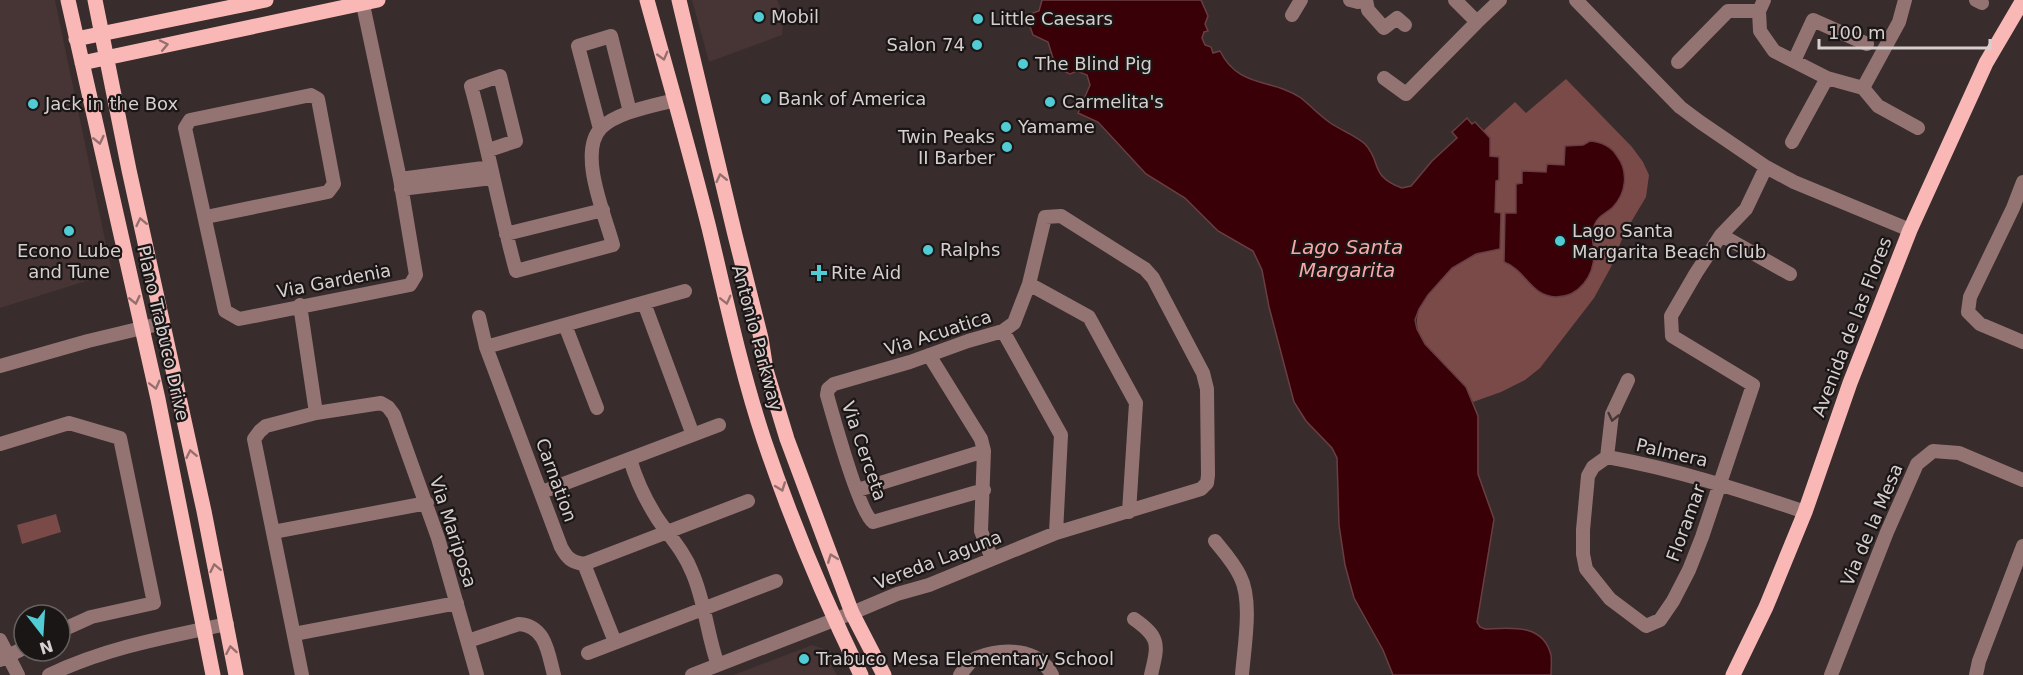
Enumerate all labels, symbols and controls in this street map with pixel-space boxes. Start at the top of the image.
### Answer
place label: Mobil [771,6,819,27]
place label: Little Caesars [990,8,1113,29]
marker: Mobil [752,10,766,24]
marker: Little Caesars [971,12,985,26]
scale bar [1819,12,1990,50]
text: 100 m [1828,22,1886,43]
place label: Salon 74 [886,34,965,55]
marker: Salon 74 [970,38,984,52]
one-way arrow [158,39,168,52]
one-way arrow [656,51,668,61]
place label: The Blind Pig [1034,53,1152,74]
marker: The Blind Pig [1016,57,1030,71]
place label: Bank of America [778,88,926,109]
place label: Carmelita's [1062,91,1164,112]
marker: Bank of America [759,92,773,106]
place label: Jack in the Box [44,93,179,114]
marker: Carmelita's [1043,95,1057,109]
marker: Jack in the Box [26,97,40,111]
place label: Yamame [1017,116,1095,137]
marker: Yamame [999,120,1013,134]
place label: Twin Peaks II Barber [897,126,996,168]
one-way arrow [92,135,105,145]
marker: Twin Peaks II Barber [1000,140,1014,154]
one-way arrow [716,174,729,184]
one-way arrow [135,218,148,228]
place label: Lago Santa Margarita Beach Club [1572,220,1766,262]
marker: Econo Lube and Tune [62,224,76,238]
marker: Lago Santa Margarita Beach Club [1553,234,1567,248]
street label: Avenida de las Flores [1808,234,1896,420]
water label: Lago Santa Margarita [1291,235,1403,282]
place label: Ralphs [940,239,1000,260]
place label: Econo Lube and Tune [17,240,121,282]
street label: Plano Trabuco Drive [133,243,194,423]
marker: Ralphs [921,243,935,257]
street label: Via Gardenia [275,259,393,302]
place label: Rite Aid [831,262,901,283]
street label: Antonio Parkway [728,263,787,413]
marker: Rite Aid [812,266,826,280]
one-way arrow [128,295,141,305]
one-way arrow [719,295,732,305]
street label: Via Acuatica [882,305,994,360]
one-way arrow [148,379,161,389]
street label: Via Cerceta [838,399,891,503]
one-way arrow [1607,412,1620,422]
street label: Palmera [1634,434,1710,471]
street label: Carnation [532,435,581,525]
one-way arrow [185,449,198,459]
street label: Via de la Mesa [1836,461,1907,589]
street label: Via Mariposa [426,474,481,590]
one-way arrow [773,481,786,492]
street label: Floramar [1662,481,1709,564]
street label: Vereda Laguna [871,526,1004,593]
one-way arrow [826,554,839,564]
one-way arrow [209,563,222,573]
north arrow [12,603,72,663]
text: N [37,636,55,658]
one-way arrow [225,645,238,655]
place label: Trabuco Mesa Elementary School [815,648,1114,669]
marker: Trabuco Mesa Elementary School [797,652,811,666]

